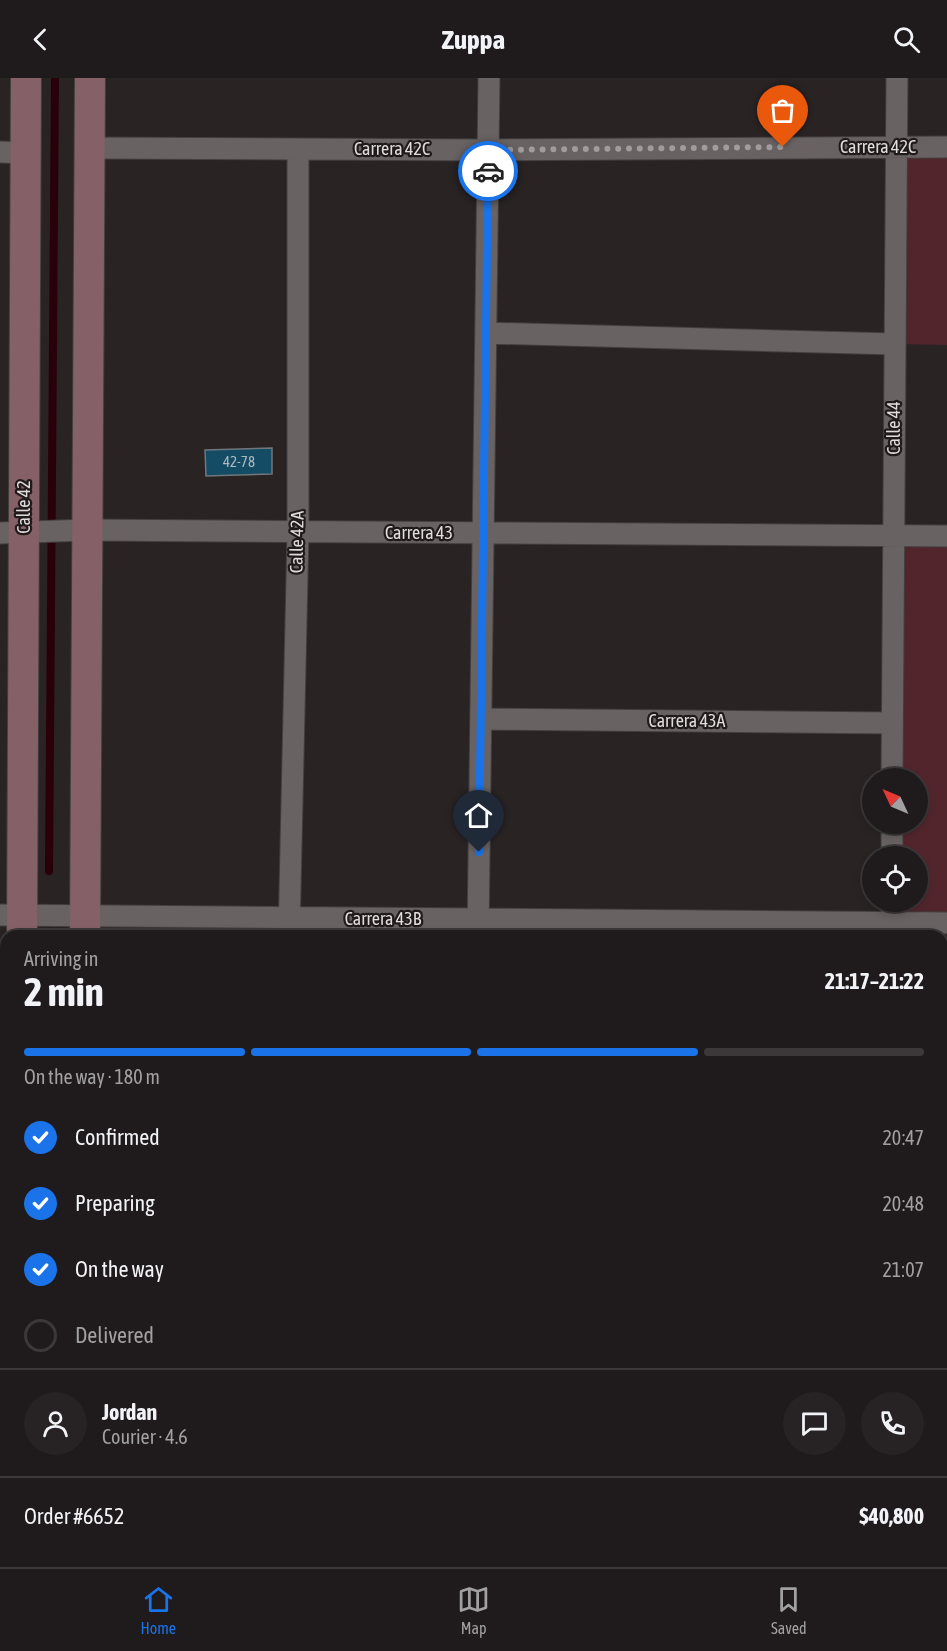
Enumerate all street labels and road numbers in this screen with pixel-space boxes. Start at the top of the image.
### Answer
street label: Carrera 42C [840,136,916,157]
street label: Carrera 42C [354,138,430,159]
street label: Calle 44 [883,401,904,455]
street label: Calle 42 [13,480,34,534]
street label: Calle 42A [285,511,308,573]
street label: Carrera 43 [385,522,453,543]
street label: Carrera 43A [649,710,726,731]
street label: Carrera 43B [345,908,422,929]

